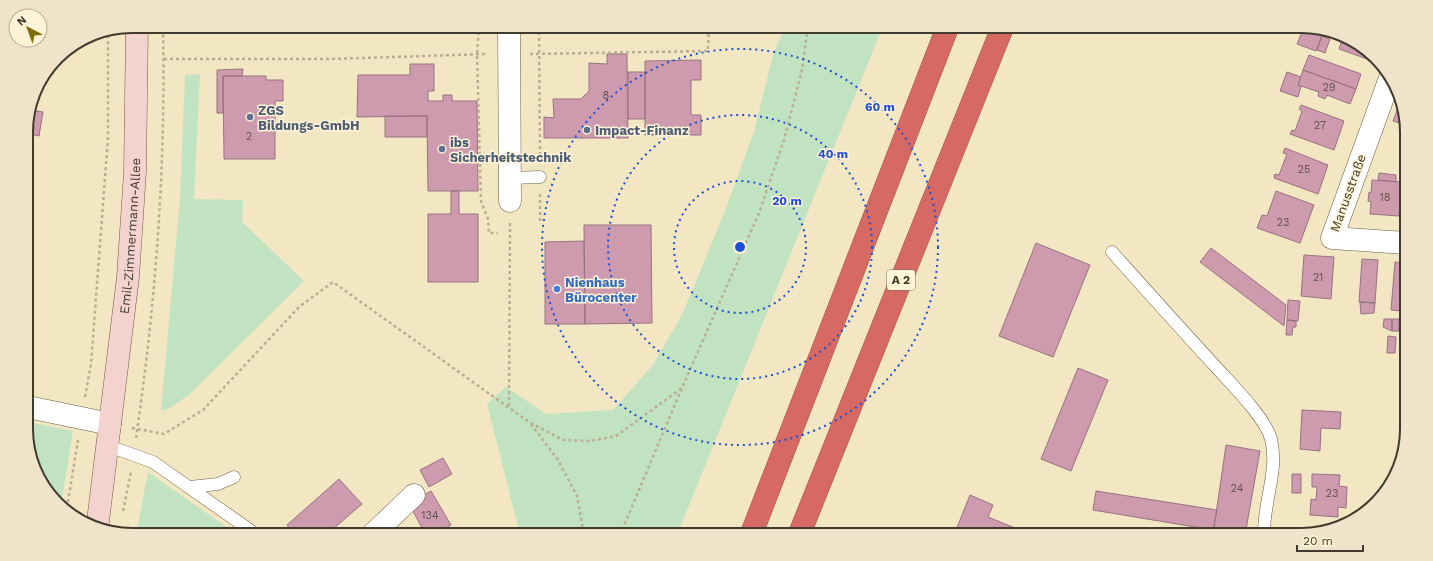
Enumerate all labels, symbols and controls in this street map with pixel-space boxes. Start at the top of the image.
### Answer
north arrow [8,8,48,48]
text: N [14,13,29,28]
house number: 29 [1322,81,1336,94]
house number: 8 [603,89,610,102]
text: 60 m [865,100,895,114]
place label: ZGS Bildungs-GmbH [258,103,360,133]
marker: ZGS Bildungs-GmbH [245,112,255,122]
house number: 27 [1314,119,1326,132]
place label: Impact-Finanz [595,123,689,138]
marker: Impact-Finanz [582,125,592,135]
house number: 2 [246,130,252,143]
place label: ibs Sicherheitstechnik [450,135,572,165]
marker: ibs Sicherheitstechnik [437,144,447,154]
text: 40 m [818,147,848,161]
street label: Manusstraße [1327,152,1369,234]
street label: Emil-Zimmermann-Allee [116,158,143,315]
house number: 25 [1298,163,1310,176]
house number: 18 [1379,191,1391,204]
text: 20 m [772,194,802,208]
house number: 23 [1277,216,1289,229]
centre of rings [733,240,747,254]
road number: A 2 [887,270,915,290]
house number: 21 [1313,271,1323,284]
place label: Nienhaus Bürocenter [565,275,637,305]
marker: Nienhaus Bürocenter [552,284,562,294]
house number: 24 [1231,482,1244,495]
house number: 23 [1326,487,1338,500]
house number: 134 [421,509,439,522]
scale bar [1297,527,1363,553]
text: 20 m [1303,534,1333,548]

